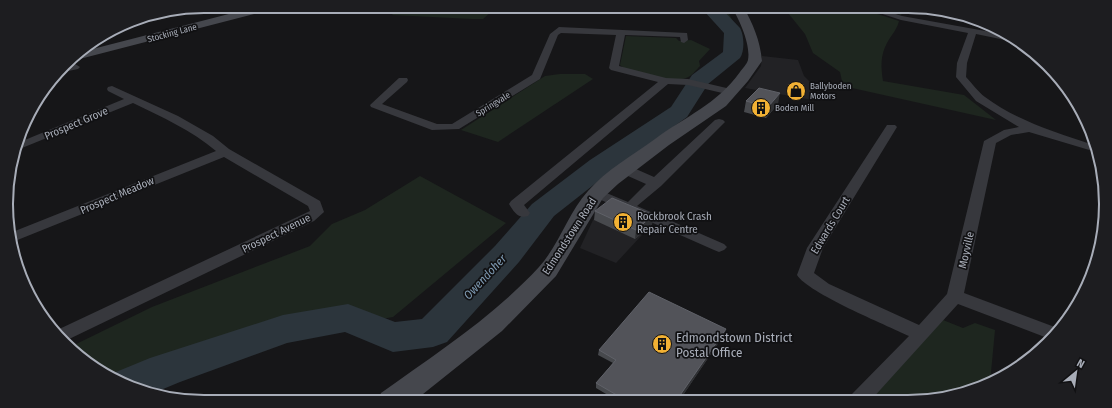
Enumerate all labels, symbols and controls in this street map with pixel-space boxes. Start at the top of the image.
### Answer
street label: Stocking Lane [146,21,198,44]
shop icon: Ballyboden Motors [785,80,807,102]
place label: Ballyboden Motors [810,81,852,101]
street label: Springvale [474,89,512,118]
building icon: Boden Mill [750,97,772,119]
place label: Boden Mill [775,103,815,113]
street label: Prospect Grove [43,104,110,143]
street label: Prospect Meadow [78,174,156,217]
street label: Edwards Court [808,194,853,256]
street label: Edmondstown Road [540,195,599,277]
place label: Rockbrook Crash Repair Centre [637,210,712,236]
street label: Prospect Avenue [240,211,313,256]
building icon: Rockbrook Crash Repair Centre [612,211,634,233]
street label: Moyville [956,230,977,270]
water label: Owendoher [461,251,510,302]
place label: Edmondstown District Postal Office [676,330,793,360]
building icon: Edmondstown District Postal Office [651,333,673,355]
north arrow [1056,352,1096,392]
text: N [1075,356,1087,371]

